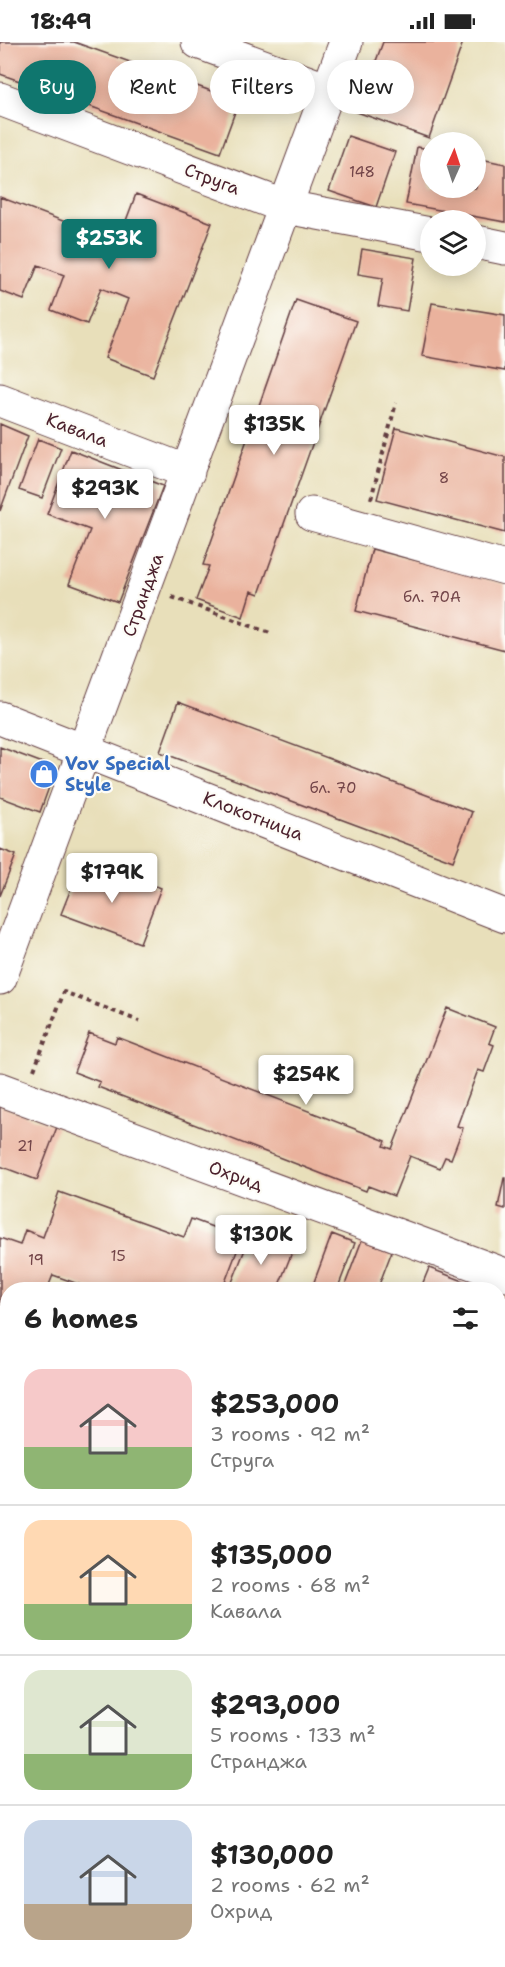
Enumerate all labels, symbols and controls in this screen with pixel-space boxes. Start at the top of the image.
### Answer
text: 18:49 [30,7,92,36]
chip: Buy [18,60,96,114]
chip: Rent [108,60,198,114]
chip: Filters [210,60,315,114]
chip: New [327,60,414,114]
north arrow [420,132,486,198]
map controls [420,132,486,276]
street label: Струга [181,157,243,201]
house number: 148 [349,162,375,182]
button: layers [420,210,486,276]
pin: $253K [67,219,151,270]
text: $253K [75,225,143,251]
pin: $135K [232,405,316,456]
street label: Кавала [43,407,111,453]
text: $135K [243,411,305,437]
house number: 8 [439,468,449,488]
pin: $293K [63,469,147,520]
text: $293K [71,475,139,501]
street label: Странджа [117,550,169,640]
house number: бл. 70А [403,587,461,607]
place label: Vov Special Style [65,752,170,797]
shop icon: Vov Special Style [28,758,60,790]
house number: бл. 70 [310,778,356,798]
street label: Клокотница [199,786,307,846]
pin: $179K [70,853,154,904]
text: $179K [80,859,144,885]
pin: $254K [264,1055,348,1106]
text: $254K [272,1061,340,1087]
house number: 21 [17,1136,33,1156]
street label: Охрид [206,1155,267,1197]
pin: $130K [219,1215,303,1266]
text: $130K [229,1221,293,1247]
house number: 15 [110,1246,126,1266]
house number: 19 [28,1250,44,1270]
text: 6 homes [24,1301,138,1336]
icon: filters [449,1302,482,1335]
text: $253,000 [210,1386,340,1421]
icon: home [72,1393,144,1465]
text: 3 rooms · 92 m² [210,1421,370,1447]
text: Струга [210,1447,274,1473]
text: $135,000 [210,1537,332,1572]
icon: home [72,1544,144,1616]
text: 2 rooms · 68 m² [210,1572,370,1598]
text: Кавала [210,1598,282,1624]
text: $293,000 [210,1687,341,1722]
icon: home [72,1694,144,1766]
text: 5 rooms · 133 m² [210,1722,375,1748]
text: Странджа [210,1748,307,1774]
text: $130,000 [210,1837,334,1872]
icon: home [72,1844,144,1916]
text: 2 rooms · 62 m² [210,1872,370,1898]
text: Охрид [210,1898,272,1924]

